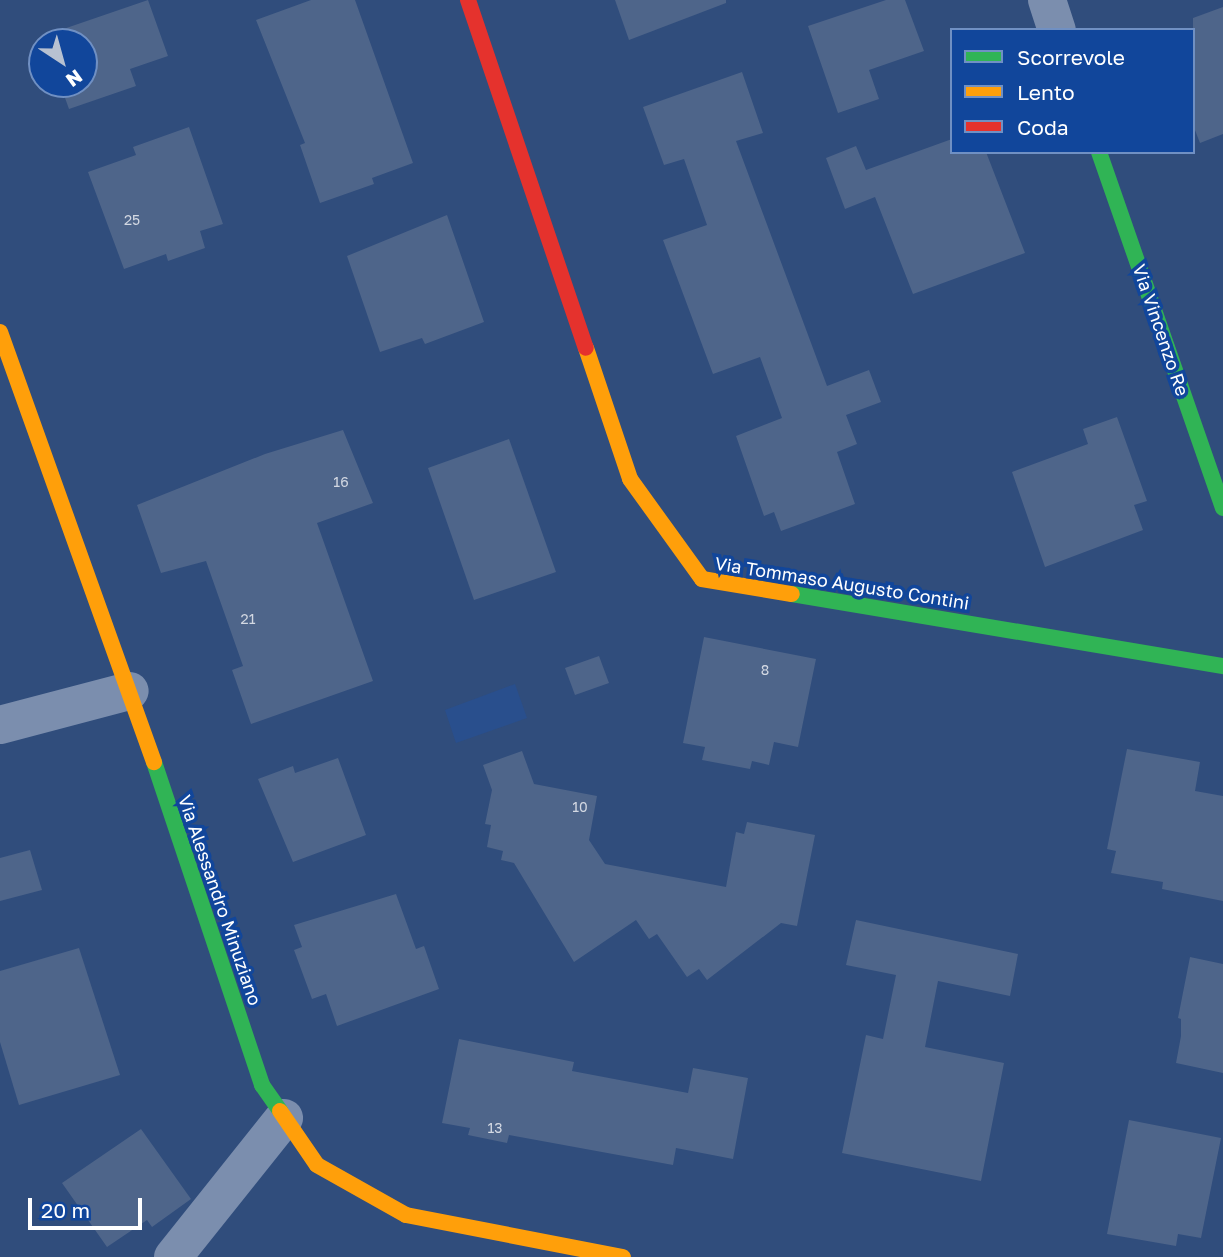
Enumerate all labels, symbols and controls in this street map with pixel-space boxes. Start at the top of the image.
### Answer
north arrow [28,28,98,98]
legend [950,28,1195,154]
text: Scorrevole [1017,44,1125,70]
text: N [62,65,87,92]
text: Lento [1017,79,1075,105]
text: Coda [1017,114,1069,140]
house number: 25 [124,212,140,228]
street label: Via Vincenzo Re [1128,261,1194,399]
house number: 16 [333,474,349,490]
street label: Via Tommaso Augusto Contini [713,552,971,614]
house number: 21 [241,611,255,627]
house number: 8 [761,662,769,678]
street label: Via Alessandro Minuziano [174,792,266,1008]
house number: 10 [572,799,588,815]
house number: 13 [488,1120,502,1136]
scale bar [32,1184,145,1228]
text: 20 m [41,1197,90,1223]

